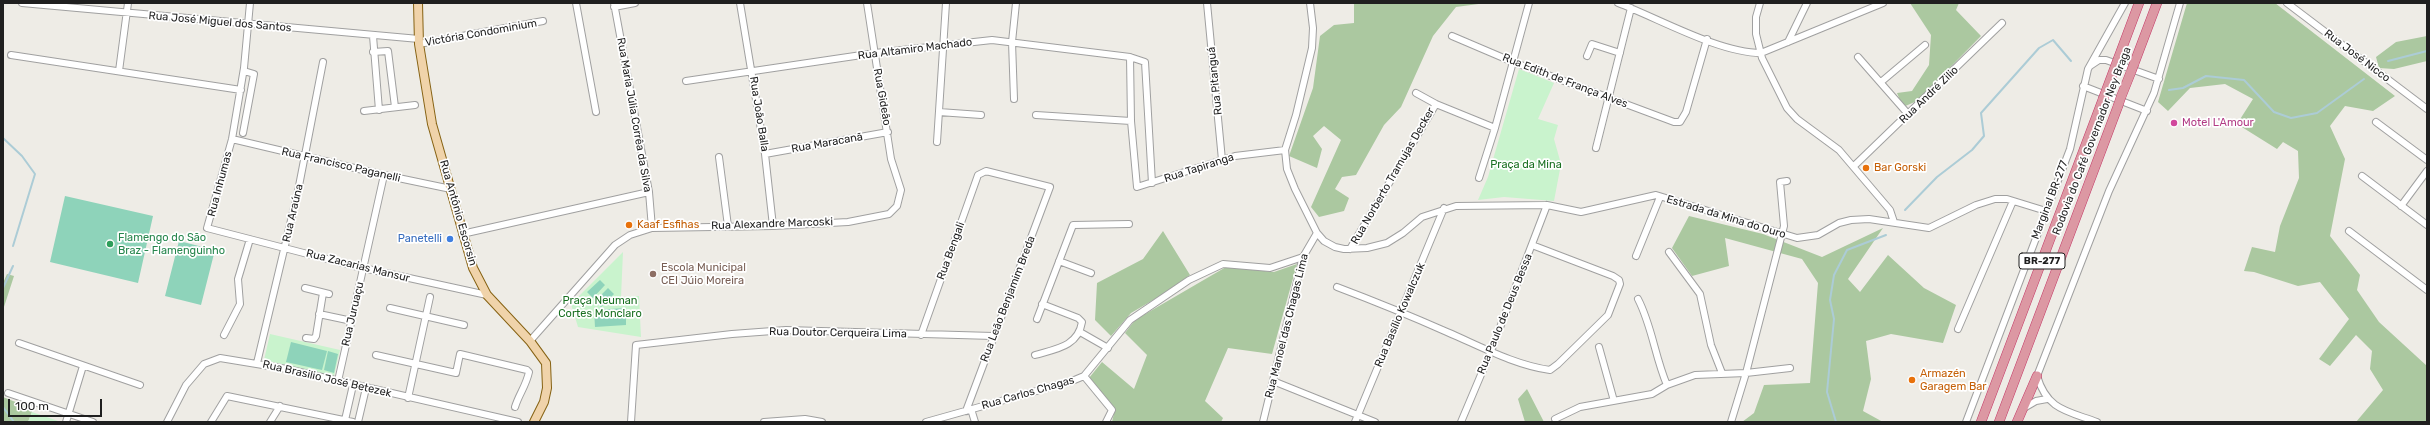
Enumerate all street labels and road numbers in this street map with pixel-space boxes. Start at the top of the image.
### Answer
street label: Rua José Miguel dos Santos [148,9,292,35]
street label: Victória Condominium [424,17,538,49]
street label: Rua José Nicco [2321,27,2393,85]
street label: Rua Altamiro Machado [857,35,973,63]
street label: Rua Maria Júlia Corrêa da Silva [614,37,654,193]
street label: Rodovia do Café Governador Ney Braga [2050,45,2134,237]
street label: Rua Pitanguá [1205,46,1225,116]
street label: Rua Edith de França Alves [1500,51,1630,111]
street label: Rua André Zilio [1897,64,1961,126]
street label: Rua Gideão [870,67,894,127]
street label: Rua João Balla [747,76,771,152]
street label: Rua Norberto Tramujas Decker [1348,105,1438,247]
street label: Rua Maracanã [790,130,864,156]
street label: Rua Francisco Paganelli [280,145,402,185]
street label: Rua Inhumas [205,150,235,218]
street label: Rua Tapiranga [1162,150,1236,186]
street label: Rua Antônio Escorsin [437,159,479,267]
street label: Marginal BR-277 [2029,159,2071,241]
street label: Rua Araúna [280,183,306,243]
street label: Estrada da Mina do Ouro [1665,193,1787,241]
street label: Rua Alexandre Marcoski [711,215,833,233]
street label: Rua Bengali [934,220,968,282]
street label: Rua Leão Benjamim Breda [978,234,1038,364]
street label: Rua Zacarias Mansur [305,247,411,285]
street label: Rua Manoel das Chagas Lima [1263,252,1311,400]
street label: Rua Paulo de Deus Bessa [1475,252,1535,376]
road number: BR-277 [2019,253,2065,269]
street label: Rua Basílio Kowalczuk [1372,261,1428,369]
street label: Rua Juruaçu [339,281,367,347]
street label: Rua Doutor Cerqueira Lima [769,325,907,341]
street label: Rua Brasilio José Betezek [261,358,393,400]
street label: Rua Carlos Chagas [980,373,1076,413]

